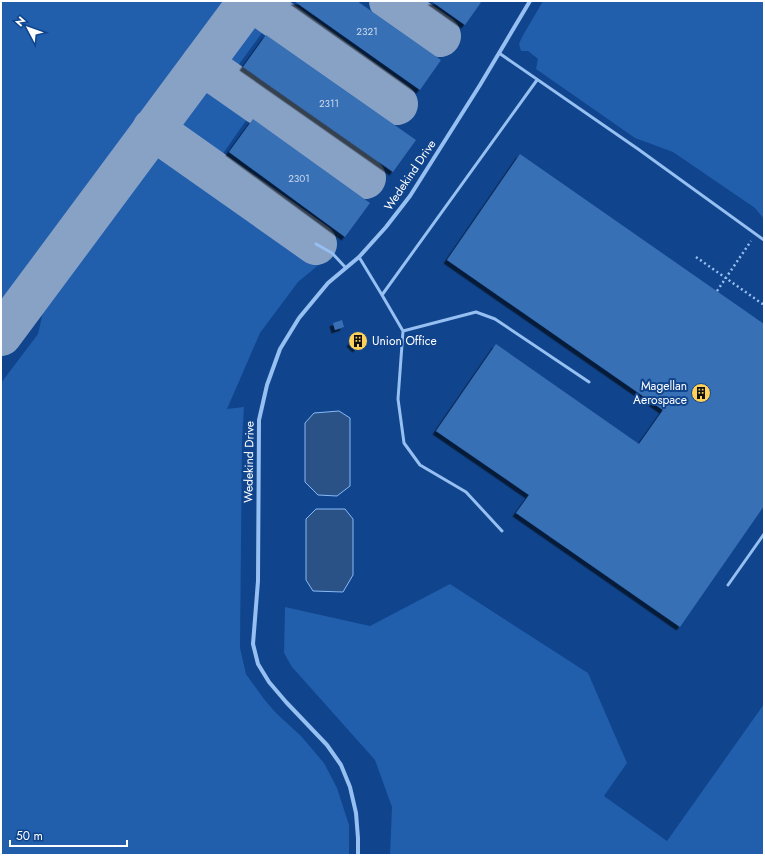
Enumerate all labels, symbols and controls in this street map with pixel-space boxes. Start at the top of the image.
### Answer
north arrow [8,8,48,48]
text: N [12,13,29,30]
house number: 2321 [356,24,378,39]
house number: 2311 [319,96,339,111]
street label: Wedekind Drive [380,136,440,214]
house number: 2301 [288,171,310,186]
building icon: Union Office [347,330,369,352]
place label: Union Office [372,332,437,350]
place label: Magellan Aerospace [633,377,687,409]
building icon: Magellan Aerospace [690,382,712,404]
street label: Wedekind Drive [239,421,259,503]
scale bar [10,822,127,848]
text: 50 m [16,827,43,845]

